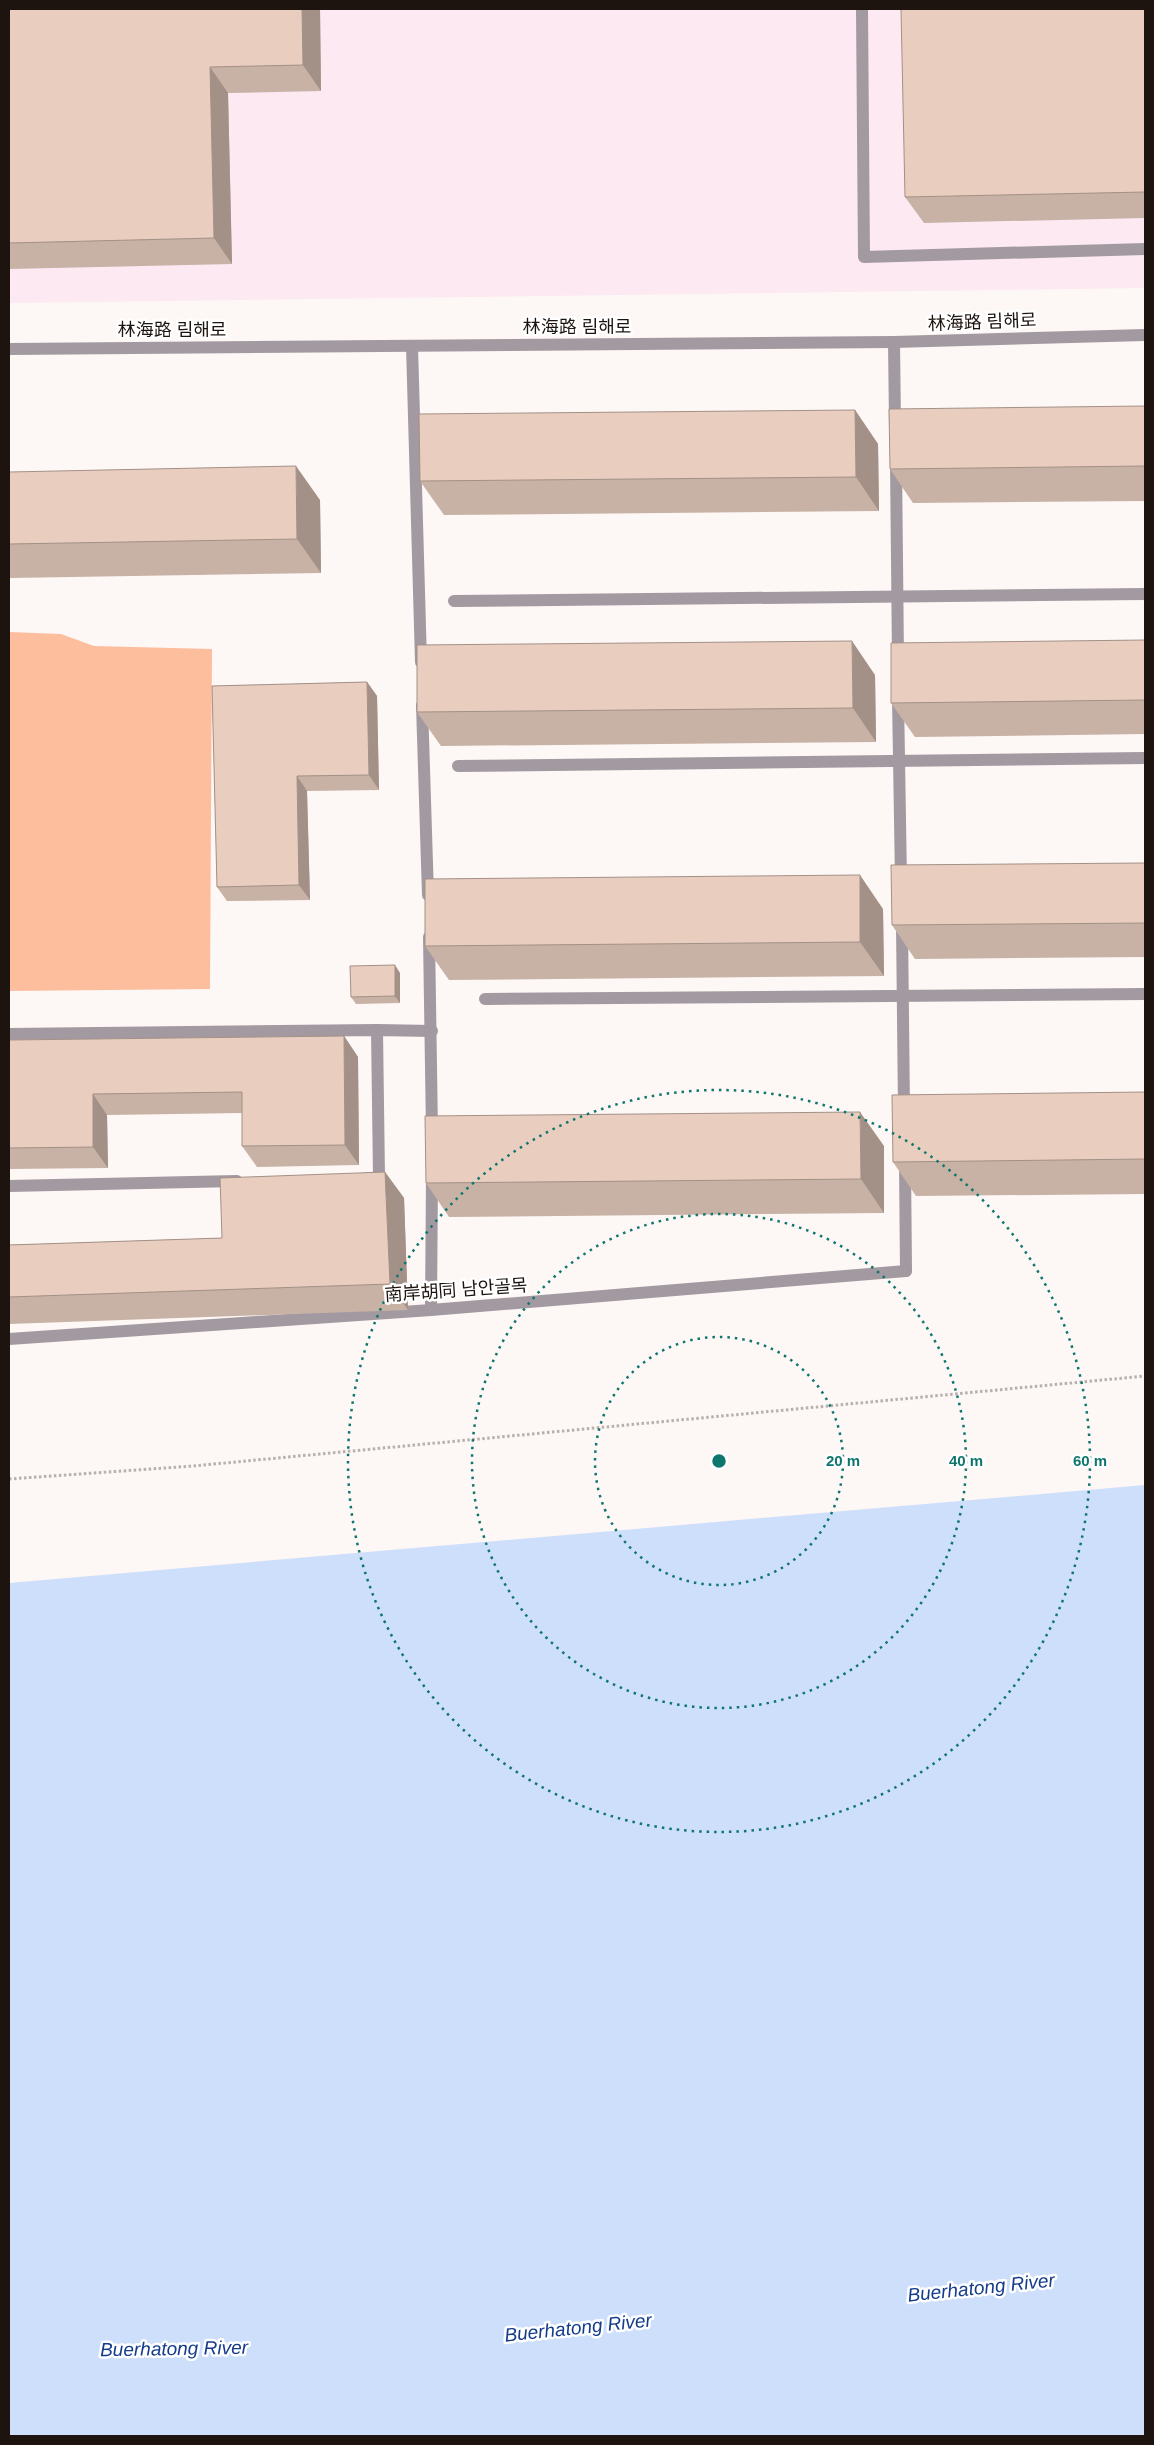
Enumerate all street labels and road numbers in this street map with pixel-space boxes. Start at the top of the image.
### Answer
street label: 林海路 림해로 [927,310,1037,334]
street label: 林海路 림해로 [523,317,631,337]
street label: 林海路 림해로 [118,320,226,340]
street label: 南岸胡同 남안골목 [384,1275,528,1305]

